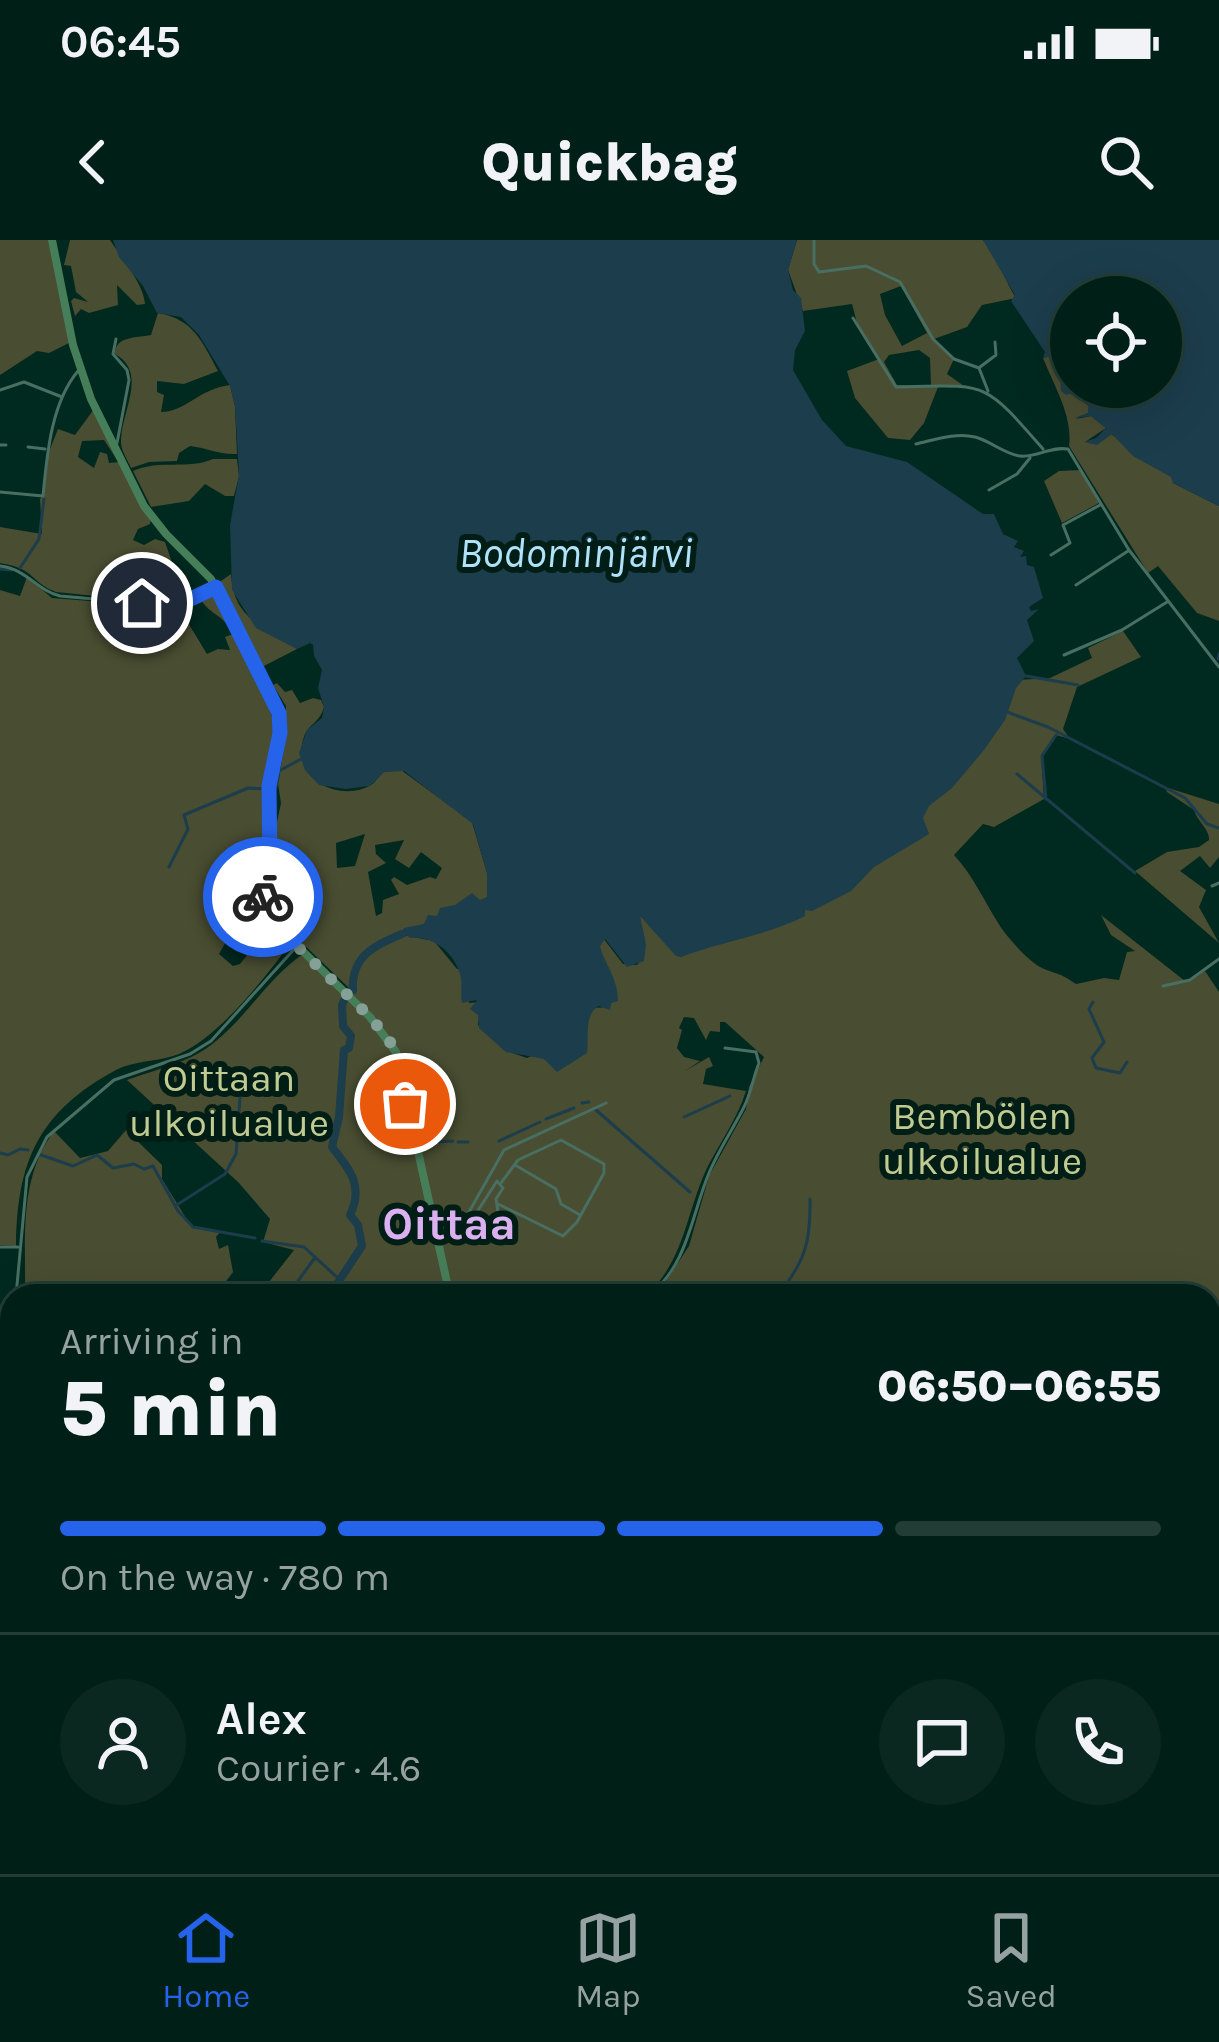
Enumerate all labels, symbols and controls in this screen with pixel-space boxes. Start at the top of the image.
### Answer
text: 06:45 [60,16,181,68]
icon: back [60,129,126,195]
icon: search [1093,129,1159,195]
text: Quickbag [481,130,738,194]
map controls [1050,276,1182,408]
button: locate [1050,276,1182,408]
water label: Bodominjärvi [459,528,693,578]
pin [91,552,193,654]
icon: home [109,570,175,636]
courier [203,837,323,957]
icon: bike [230,864,296,930]
pin [354,1053,456,1155]
park label: Oittaan ulkoilualue [129,1055,329,1146]
icon: bag [372,1071,438,1137]
park label: Bembölen ulkoilualue [882,1093,1082,1184]
district label: Oittaa [382,1198,516,1250]
text: Arriving in [60,1318,243,1364]
text: 06:50–06:55 [877,1360,1161,1412]
text: 5 min [60,1363,281,1455]
text: On the way · 780 m [60,1554,390,1600]
button: person [60,1679,186,1805]
button: chat [879,1679,1005,1805]
button: phone [1035,1679,1161,1805]
text: Alex [216,1693,307,1745]
text: Courier · 4.6 [216,1745,421,1791]
tab: Home [162,1905,250,2015]
tab: Map [575,1905,641,2015]
tab: Saved [965,1905,1057,2015]

